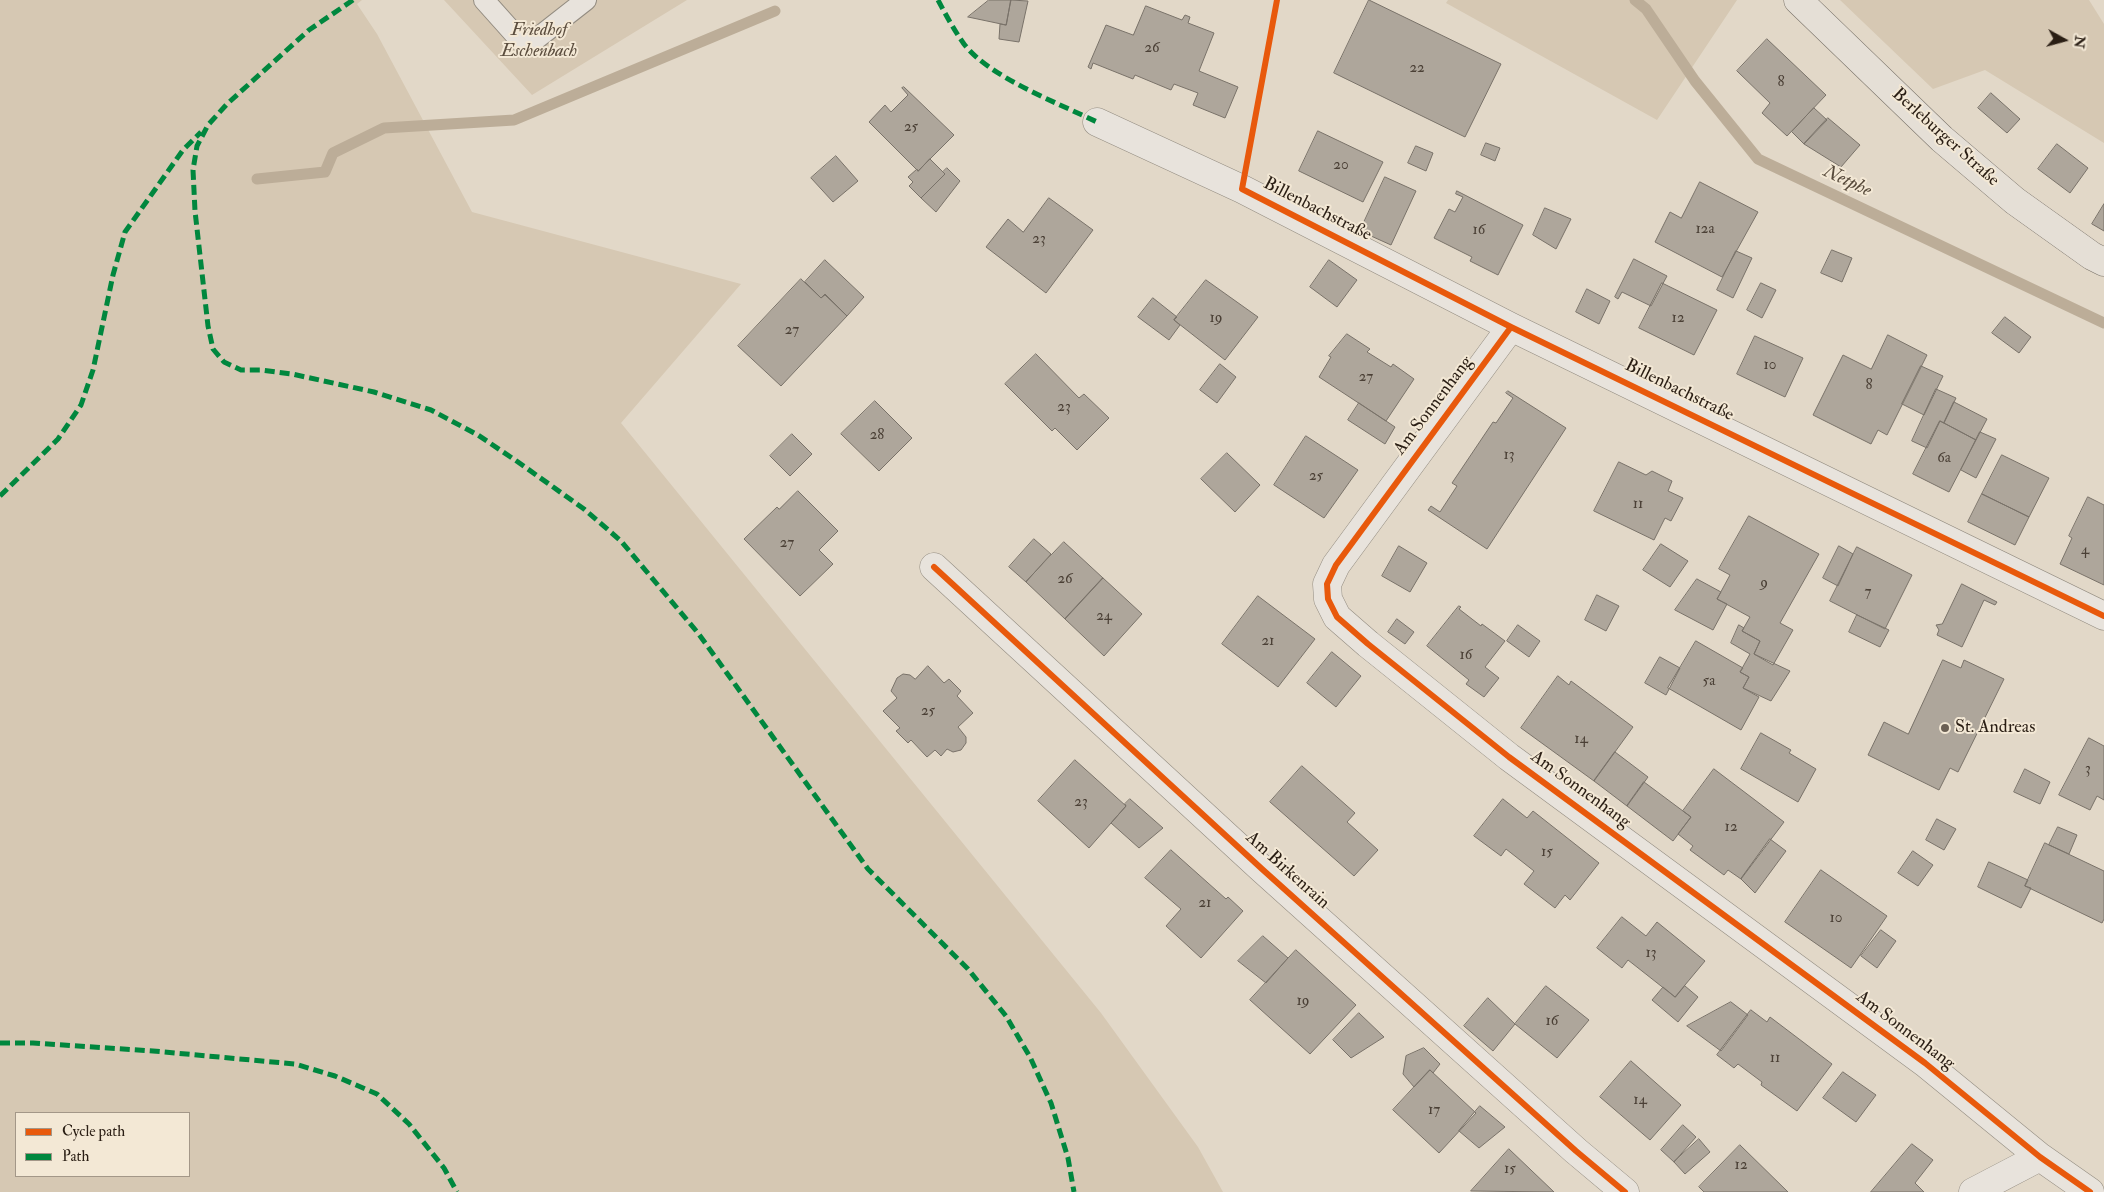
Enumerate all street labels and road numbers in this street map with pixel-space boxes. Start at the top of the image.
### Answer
street label: Berleburger Straße [1887,84,2003,192]
street label: Billenbachstraße [1259,173,1375,247]
street label: Am Sonnenhang [1390,352,1478,460]
street label: Billenbachstraße [1621,355,1737,427]
street label: Am Sonnenhang [1526,747,1634,833]
street label: Am Birkenrain [1241,828,1333,914]
street label: Am Sonnenhang [1851,987,1959,1075]

